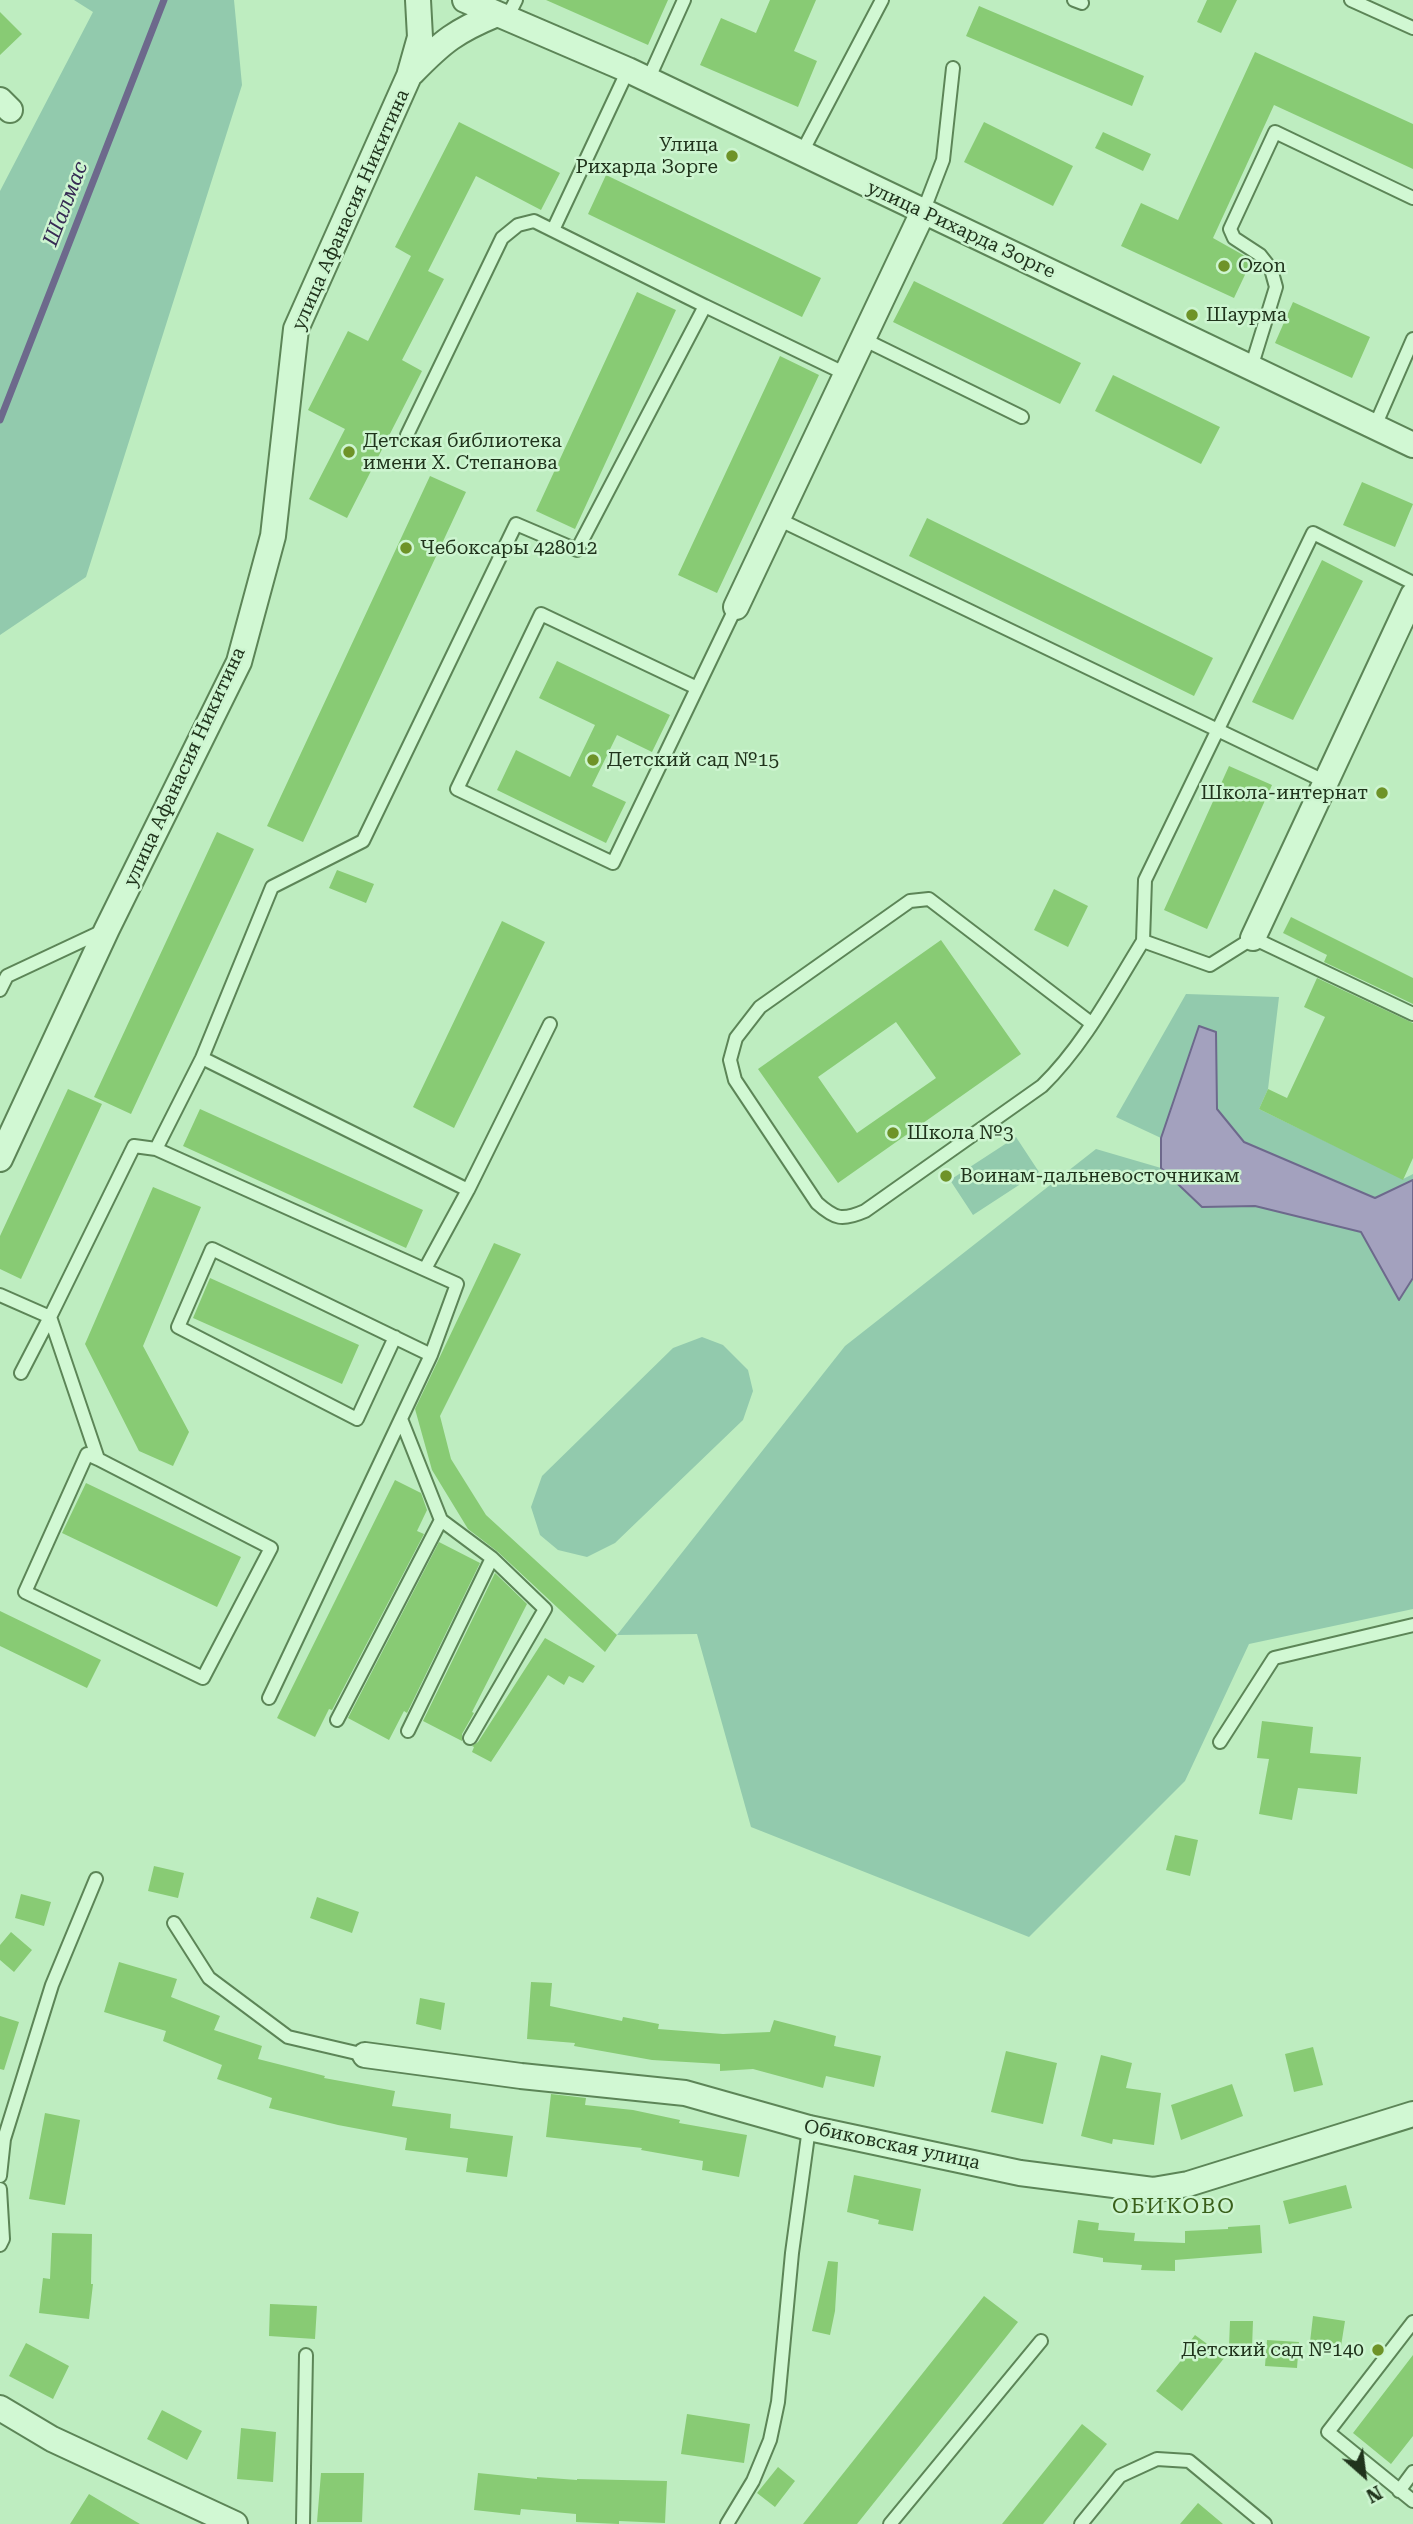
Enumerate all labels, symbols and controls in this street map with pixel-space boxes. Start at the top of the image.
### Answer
street label: улица Афанасия Никитина [287,86,415,334]
place label: Улица Рихарда Зорге [576,134,718,178]
marker: Улица Рихарда Зорге [724,148,740,164]
water label: Шалмас [38,158,94,250]
street label: улица Рихарда Зорге [863,176,1059,284]
place label: Ozon [1238,255,1286,277]
marker: Ozon [1216,258,1232,274]
place label: Шаурма [1206,304,1287,326]
marker: Шаурма [1184,307,1200,323]
place label: Детская библиотека имени Х. Степанова [363,430,562,474]
marker: Детская библиотека имени Х. Степанова [341,444,357,460]
place label: Чебоксары 428012 [420,537,597,559]
marker: Чебоксары 428012 [398,540,414,556]
street label: улица Афанасия Никитина [119,644,251,890]
place label: Детский сад №15 [607,749,779,771]
marker: Детский сад №15 [585,752,601,768]
place label: Школа-интернат [1201,782,1368,804]
marker: Школа-интернат [1374,785,1390,801]
place label: Школа №3 [907,1122,1014,1144]
marker: Школа №3 [885,1125,901,1141]
place label: Воинам-дальневосточникам [960,1165,1240,1187]
marker: Воинам-дальневосточникам [938,1168,954,1184]
street label: Обиковская улица [802,2115,982,2175]
district label: ОБИКОВО [1113,2194,1235,2220]
place label: Детский сад №140 [1181,2339,1364,2361]
marker: Детский сад №140 [1370,2342,1386,2358]
north arrow [1329,2440,1399,2510]
text: N [1362,2480,1386,2508]

